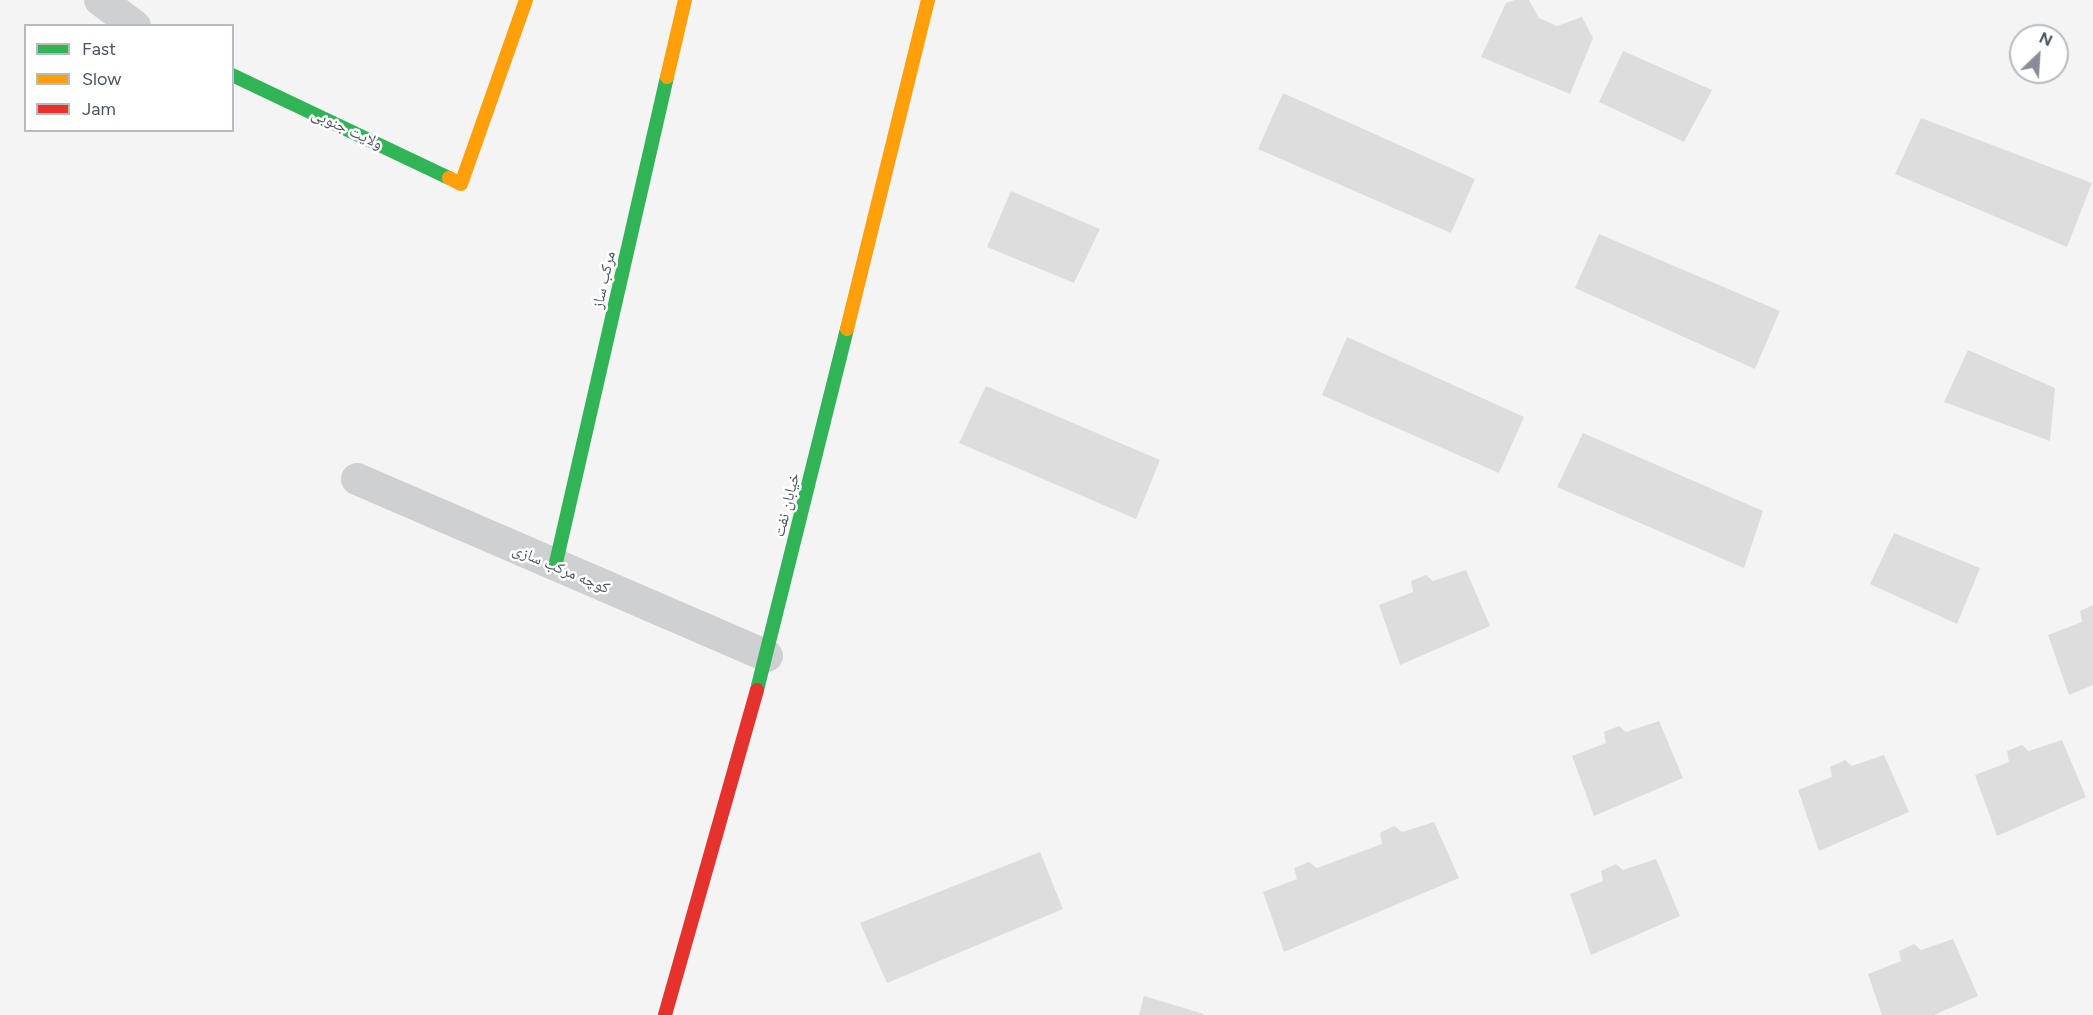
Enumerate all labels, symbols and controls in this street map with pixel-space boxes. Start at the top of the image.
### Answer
legend [24,24,234,132]
north arrow [2009,24,2069,84]
text: N [2036,28,2056,50]
text: Fast [82,38,116,60]
text: Slow [82,68,121,90]
text: Jam [82,98,116,120]
street label: ولایت جنوبی [308,104,386,154]
street label: مرکب ساز [588,249,620,311]
street label: خیابان نفت [770,471,804,539]
street label: کوچه مرکب سازی [510,540,612,598]

